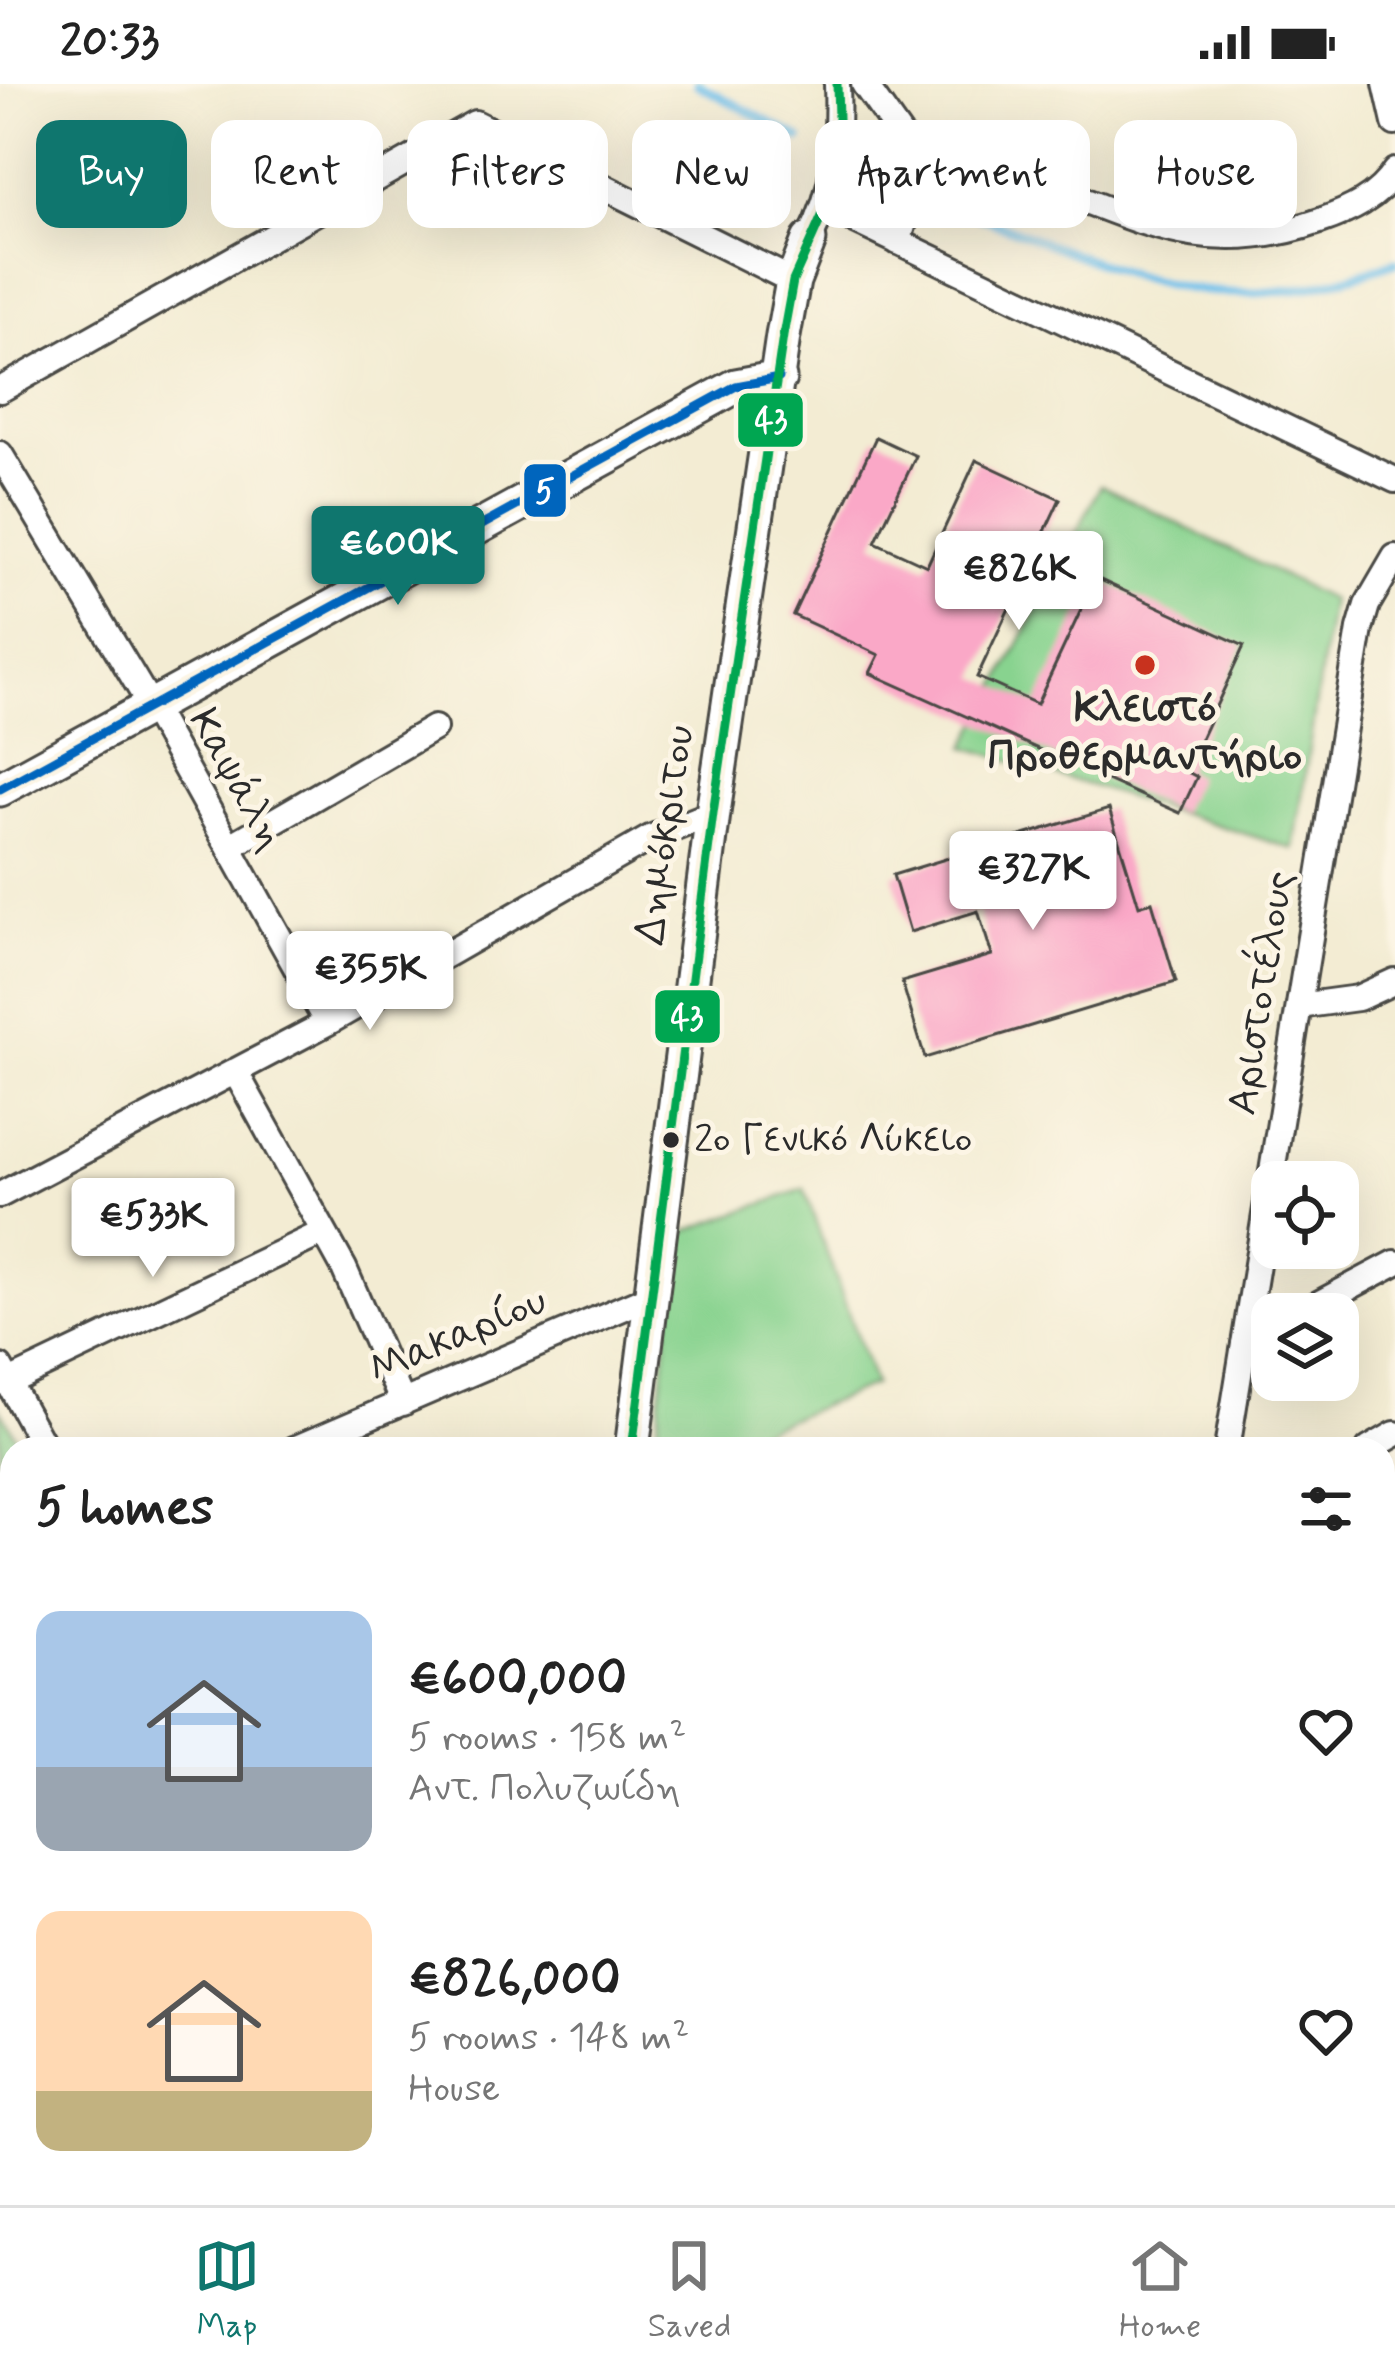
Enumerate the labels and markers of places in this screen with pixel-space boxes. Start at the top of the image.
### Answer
pin: €600K [314,506,482,608]
pin: €826K [935,531,1103,633]
marker: Κλειστό Προθερμαντήριο [1132,652,1158,678]
place label: Κλειστό Προθερμαντήριο [988,682,1302,785]
pin: €327K [949,831,1117,933]
pin: €355K [286,931,454,1033]
place label: 2ο Γενικό Λύκειο [694,1115,972,1166]
marker: 2ο Γενικό Λύκειο [660,1129,682,1151]
pin: €533K [69,1178,237,1280]

